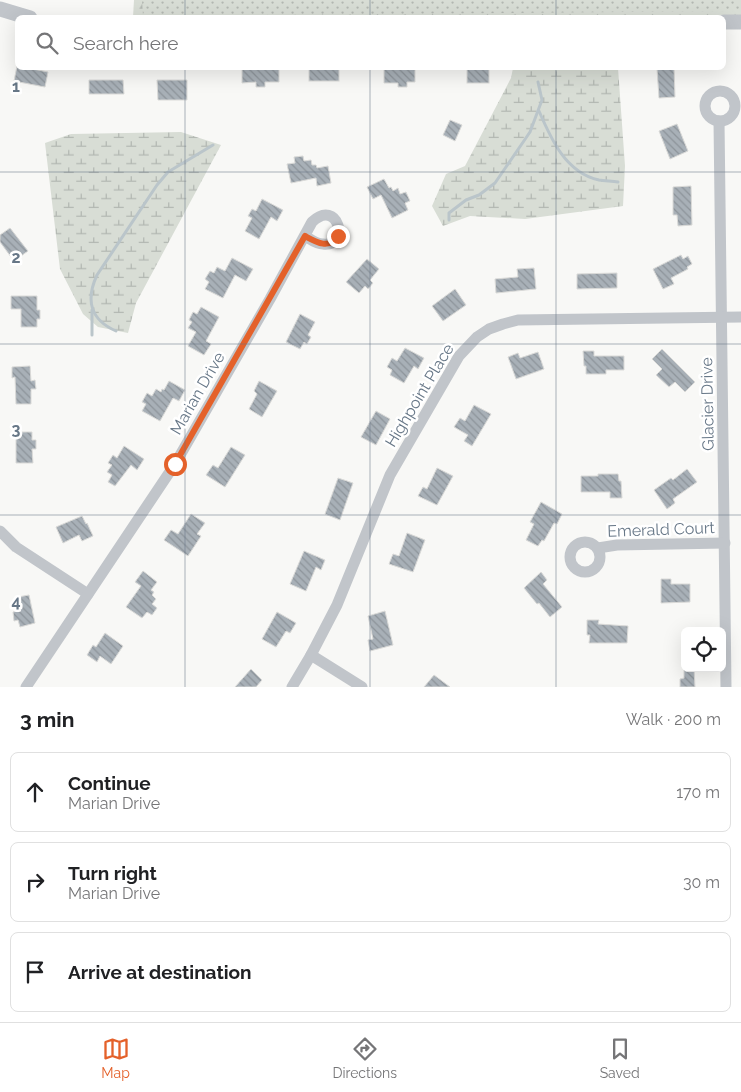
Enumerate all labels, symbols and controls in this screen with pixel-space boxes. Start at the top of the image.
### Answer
search box [15,15,726,70]
icon: search [33,29,61,57]
text: Search here [73,32,179,54]
text: 1 [12,77,20,96]
route end [327,225,350,248]
text: 2 [11,248,21,267]
street label: Highpoint Place [381,340,458,450]
street label: Marian Drive [166,349,229,438]
street label: Glacier Drive [697,357,718,451]
text: 3 [12,420,21,439]
route start [164,453,187,476]
street label: Emerald Court [607,518,716,541]
text: 4 [11,592,21,611]
map controls [681,627,726,672]
button: locate [681,627,726,672]
text: 3 min [20,707,74,732]
text: Walk · 200 m [626,710,721,729]
text: Continue [68,772,151,794]
icon: ahead [21,778,49,806]
text: 170 m [676,783,720,802]
text: Marian Drive [68,794,160,813]
text: Turn right [68,862,157,884]
icon: right [21,868,49,896]
text: 30 m [683,873,720,892]
text: Marian Drive [68,884,160,903]
icon: arrive [21,958,49,986]
text: Arrive at destination [68,961,252,983]
tab: Map [101,1035,130,1081]
tab: Directions [332,1035,397,1081]
tab: Saved [600,1035,640,1081]

